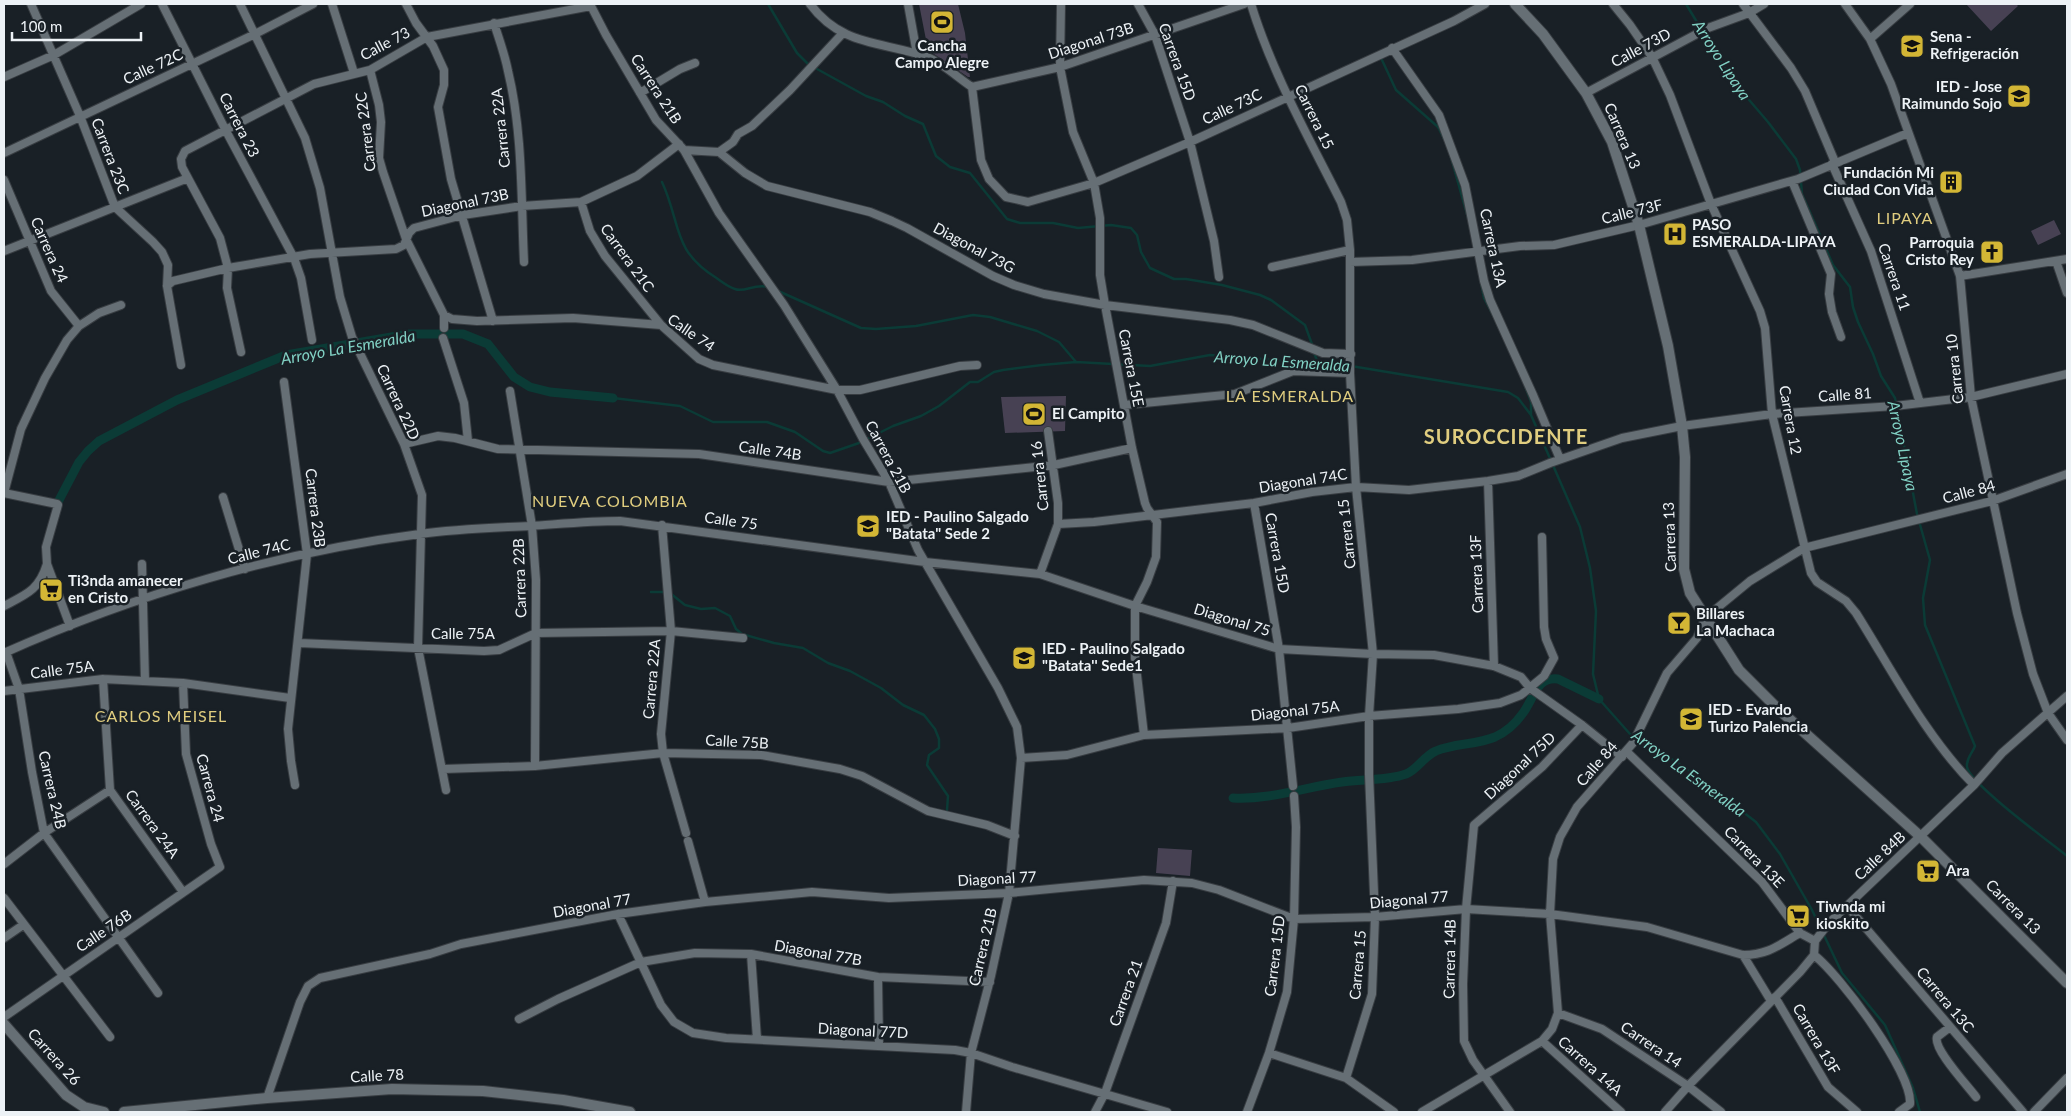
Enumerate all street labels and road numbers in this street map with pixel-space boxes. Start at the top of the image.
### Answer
street label: Diagonal 73B [1046,18,1136,62]
street label: Carrera 15D [1156,20,1200,103]
street label: Calle 73 [357,23,412,64]
street label: Calle 73D [1608,24,1674,70]
street label: Calle 72C [120,44,185,88]
street label: Carrera 21B [628,50,686,127]
street label: Carrera 15 [1291,81,1338,152]
street label: Calle 73C [1199,84,1264,128]
street label: Carrera 22A [487,86,513,169]
street label: Carrera 23 [216,89,264,160]
street label: Carrera 22C [351,91,379,173]
street label: Carrera 13 [1601,100,1645,171]
street label: Carrera 23C [88,115,134,196]
street label: Diagonal 73B [419,184,510,220]
street label: Calle 73F [1599,195,1664,227]
street label: Carrera 13A [1477,207,1511,290]
street label: Carrera 24 [27,214,73,286]
street label: Diagonal 73G [930,218,1018,276]
street label: Carrera 21C [597,220,659,295]
street label: Carrera 11 [1875,241,1915,313]
street label: Calle 74 [664,309,719,355]
street label: Carrera 15E [1116,327,1148,408]
street label: Carrera 10 [1941,333,1967,405]
street label: Carrera 22D [374,361,424,442]
street label: Calle 81 [1818,383,1872,405]
street label: Carrera 12 [1776,384,1806,456]
street label: Carrera 21B [862,417,916,496]
street label: Calle 74B [737,437,803,463]
street label: Carrera 16 [1026,440,1052,512]
street label: Diagonal 74C [1257,464,1348,496]
street label: Carrera 23B [302,467,330,549]
street label: Calle 84 [1940,475,1997,507]
street label: Carrera 15 [1333,498,1359,570]
street label: Carrera 13 [1659,502,1679,572]
street label: Calle 75 [703,507,759,533]
street label: Carrera 15D [1262,511,1294,594]
street label: Carrera 13F [1466,534,1486,614]
street label: Calle 74C [226,535,292,567]
street label: Carrera 22B [509,538,529,618]
street label: Diagonal 75 [1192,599,1273,639]
street label: Calle 75A [431,624,496,642]
street label: Carrera 22A [639,637,664,720]
street label: Calle 75A [29,656,96,682]
street label: Diagonal 75A [1250,696,1341,724]
street label: Diagonal 75D [1480,728,1559,803]
street label: Calle 75B [705,730,769,752]
street label: Calle 84 [1572,737,1621,790]
street label: Carrera 24B [35,749,71,831]
street label: Carrera 24 [193,752,229,824]
street label: Carrera 24A [122,786,184,862]
street label: Carrera 13E [1721,822,1789,891]
street label: Calle 84B [1850,827,1909,883]
street label: Diagonal 77 [957,867,1037,889]
street label: Carrera 13 [1983,875,2045,937]
street label: Diagonal 77 [1369,887,1449,911]
street label: Diagonal 77 [551,889,633,921]
street label: Calle 76B [72,905,135,955]
street label: Carrera 21B [964,906,1000,988]
street label: Carrera 15D [1260,914,1288,997]
street label: Carrera 14B [1439,919,1459,999]
street label: Carrera 15 [1345,929,1369,1001]
street label: Diagonal 77B [773,935,863,969]
street label: Carrera 21 [1105,957,1145,1029]
street label: Carrera 13C [1913,963,1978,1036]
street label: Carrera 13F [1789,1000,1844,1077]
street label: Carrera 14 [1617,1017,1686,1071]
street label: Diagonal 77D [817,1019,909,1041]
street label: Carrera 26 [25,1024,85,1089]
street label: Carrera 14A [1555,1032,1627,1099]
street label: Calle 78 [350,1065,404,1085]

